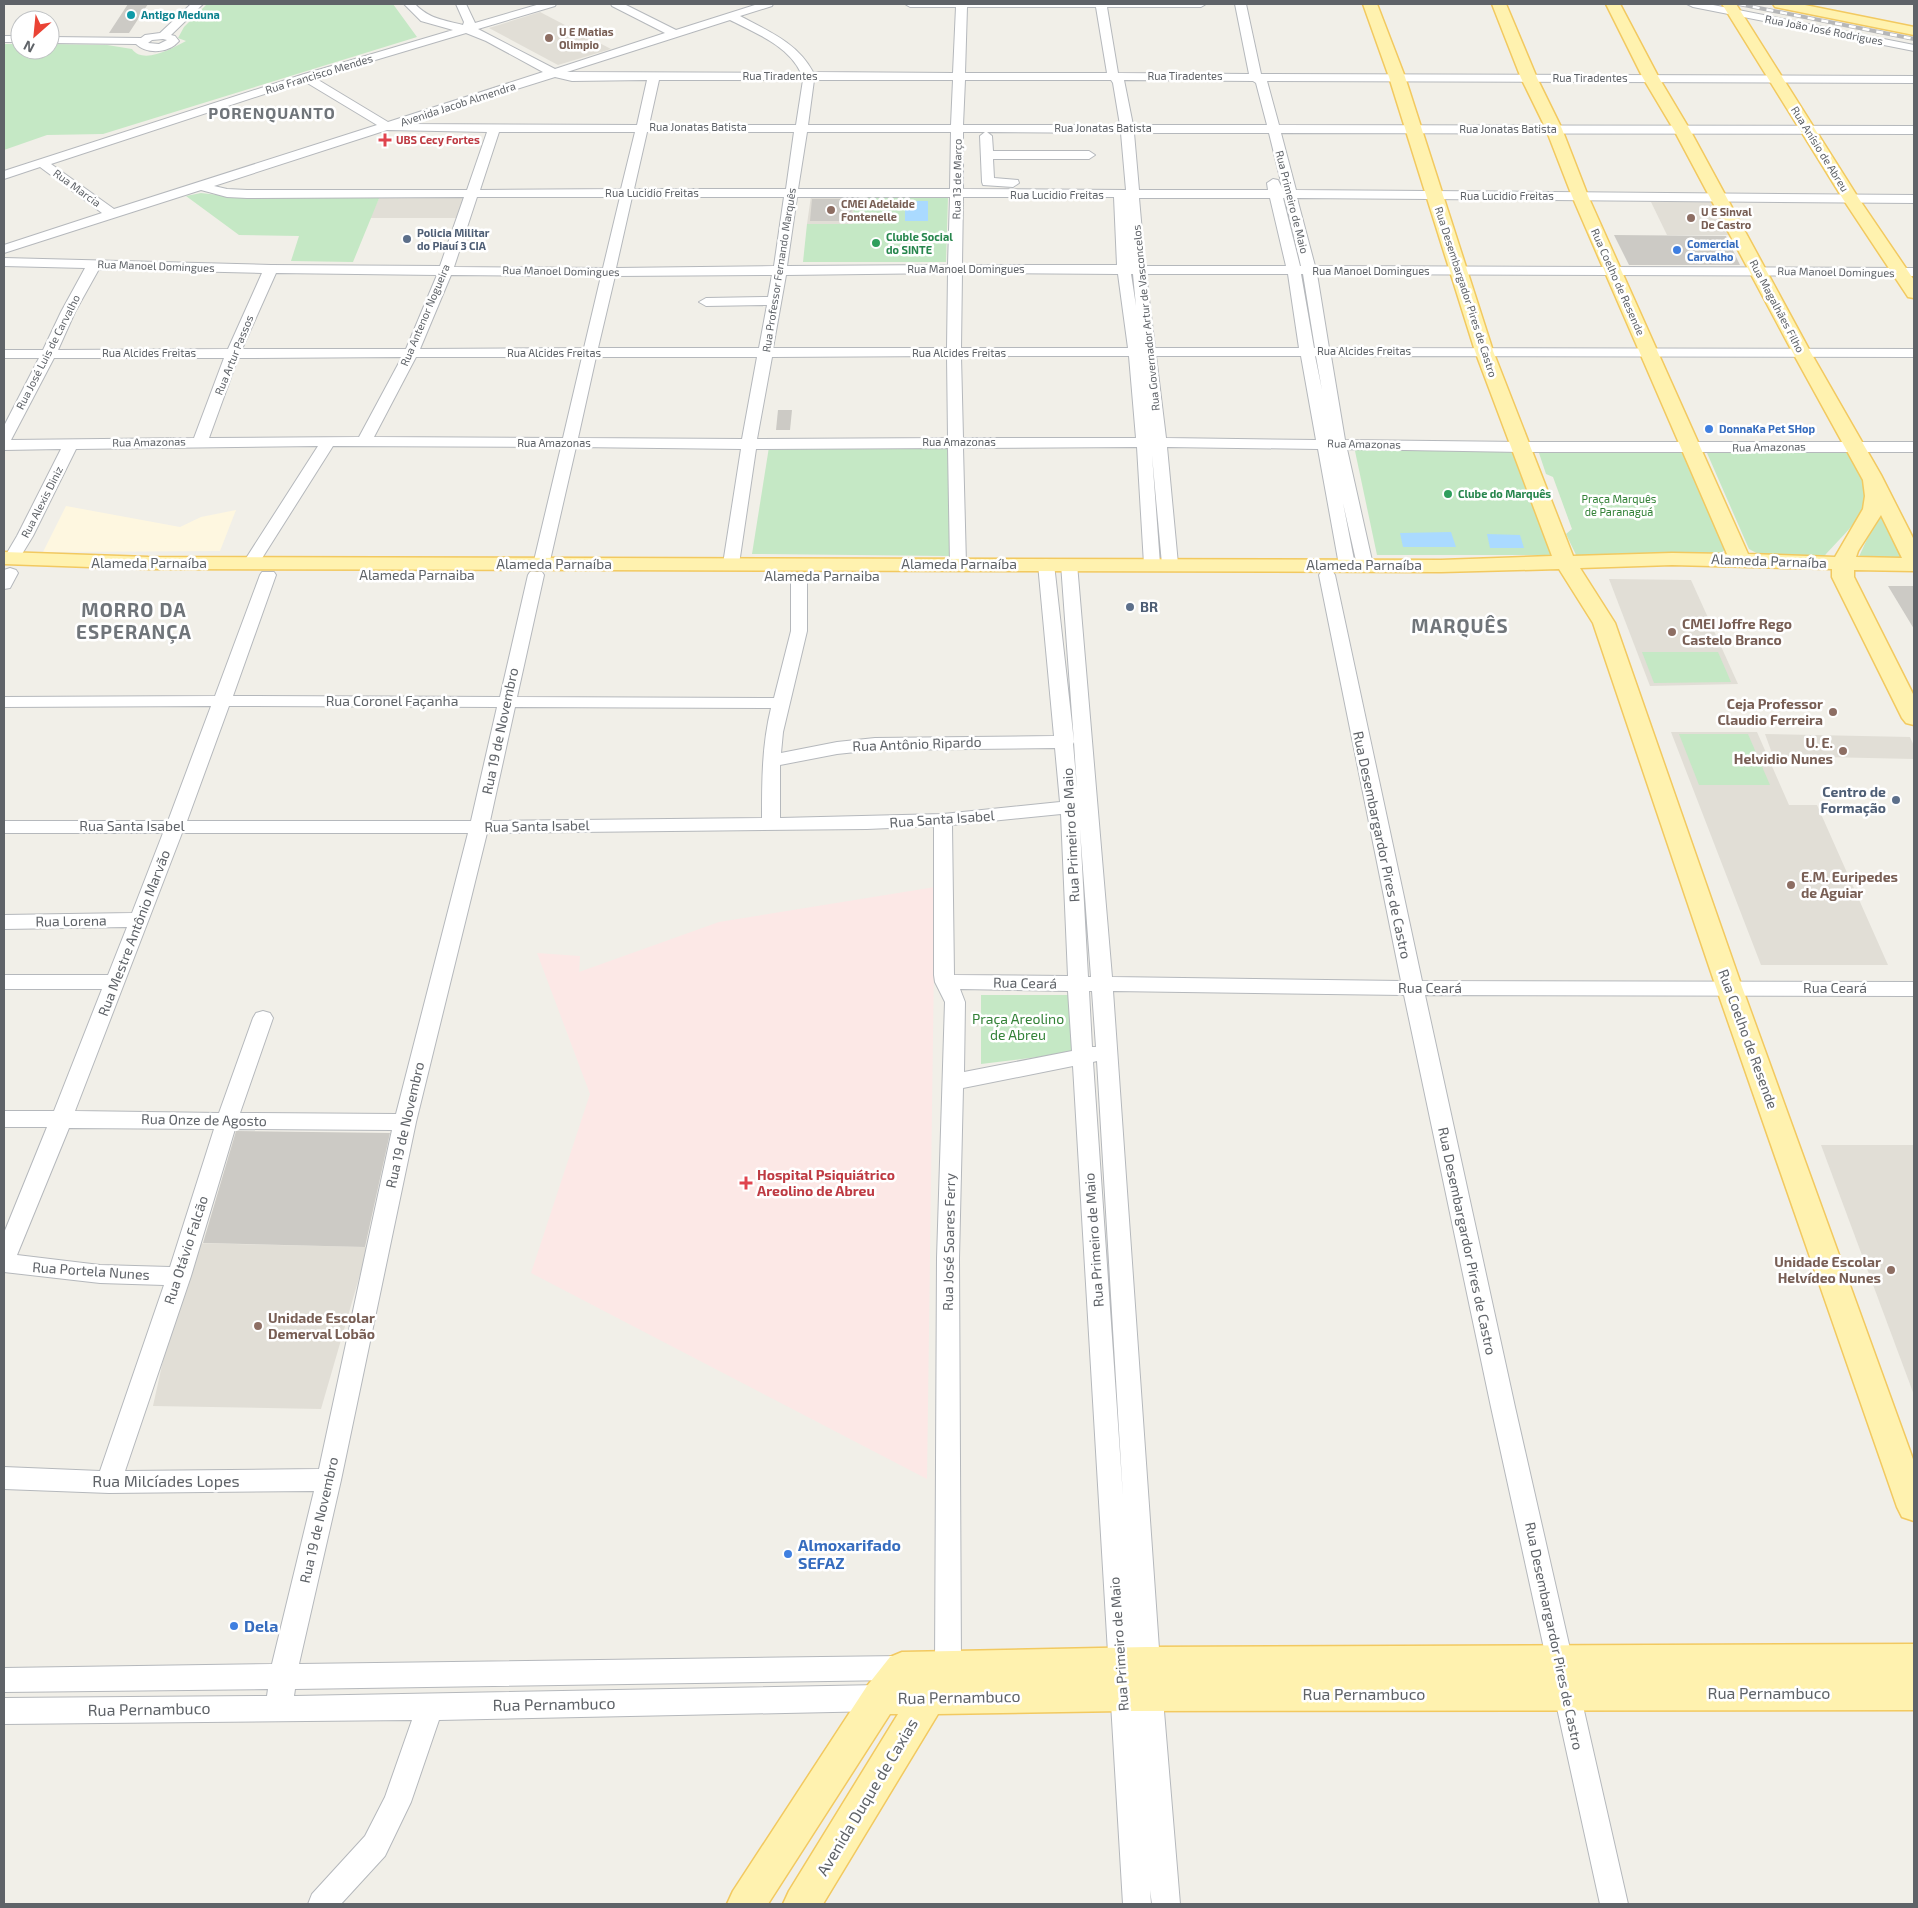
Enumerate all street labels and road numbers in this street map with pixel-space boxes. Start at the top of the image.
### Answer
street label: Rua João José Rodrigues [1764,12,1885,47]
street label: Rua Francisco Mendes [264,51,374,96]
street label: Rua Tiradentes [742,69,818,82]
street label: Rua Tiradentes [1147,69,1223,82]
street label: Rua Tiradentes [1552,71,1628,84]
street label: Avenida Jacob Almendra [399,79,517,128]
street label: Rua Anísio de Abreu [1789,104,1852,194]
street label: Rua Jonatas Batista [649,120,747,133]
street label: Rua Jonatas Batista [1054,121,1152,134]
street label: Rua Jonatas Batista [1459,122,1557,135]
street label: Rua 13 de Março [949,139,965,219]
street label: Rua Primeiro de Maio [1273,149,1312,255]
street label: Rua Marcia [51,166,104,209]
street label: Rua Lucidio Freitas [605,186,699,199]
street label: Rua Professor Fernando Marquês [759,186,798,353]
street label: Rua Lucidio Freitas [1010,188,1104,201]
street label: Rua Lucidio Freitas [1460,189,1554,202]
street label: Rua Desembargador Pires de Castro [1433,205,1500,379]
street label: Rua Governador Artur de Vasconcelos [1129,224,1162,412]
street label: Rua Coelho de Resende [1589,226,1648,337]
street label: Rua Manoel Domingues [97,257,215,274]
street label: Rua Magalhães Filho [1747,257,1807,355]
street label: Rua Antenor Nogueira [397,262,452,368]
street label: Rua Manoel Domingues [907,262,1025,275]
street label: Rua Manoel Domingues [502,263,620,278]
street label: Rua Manoel Domingues [1312,264,1430,277]
street label: Rua Manoel Domingues [1777,264,1895,279]
street label: Rua José Luis de Carvalho [13,292,82,411]
street label: Rua Artur Passos [212,313,256,397]
street label: Rua Alcides Freitas [1317,344,1412,357]
street label: Rua Alcides Freitas [102,346,197,359]
street label: Rua Alcides Freitas [507,346,602,359]
street label: Rua Alcides Freitas [912,346,1007,359]
street label: Rua Amazonas [112,434,186,449]
street label: Rua Amazonas [922,435,996,448]
street label: Rua Amazonas [517,436,591,449]
street label: Rua Amazonas [1327,436,1401,451]
street label: Rua Amazonas [1732,439,1806,454]
street label: Rua Alexis Diniz [18,463,65,540]
street label: Alameda Parnaíba [1711,550,1827,571]
street label: Alameda Parnaíba [91,554,207,571]
street label: Alameda Parnaíba [496,555,612,572]
street label: Alameda Parnaíba [901,555,1017,572]
street label: Alameda Parnaíba [1306,556,1422,573]
street label: Alameda Parnaiba [359,566,475,583]
street label: Alameda Parnaiba [764,567,880,584]
street label: Rua 19 de Novembro [478,666,521,796]
street label: Rua Coronel Façanha [326,692,458,710]
street label: Rua Desembargardor Pires de Castro [1350,729,1415,961]
street label: Rua Antônio Ripardo [852,733,982,754]
street label: Rua Primeiro de Maio [1058,767,1083,903]
street label: Rua Santa Isabel [889,806,996,831]
street label: Rua Santa Isabel [484,816,591,835]
street label: Rua Santa Isabel [79,817,186,834]
street label: Rua Mestre Antônio Marvão [94,847,173,1018]
street label: Rua Lorena [35,911,107,930]
street label: Rua Coelho de Resende [1715,967,1782,1111]
street label: Rua Ceará [993,973,1057,992]
street label: Rua Ceará [1398,979,1462,996]
street label: Rua Ceará [1803,979,1867,996]
street label: Rua 19 de Novembro [382,1060,427,1190]
street label: Rua Onze de Agosto [141,1110,267,1129]
street label: Rua Desembargardor Pires de Castro [1435,1125,1500,1357]
street label: Rua José Soares Ferry [939,1172,958,1311]
street label: Rua Primeiro de Maio [1080,1172,1107,1308]
street label: Rua Otávio Falcão [160,1193,211,1306]
street label: Rua Portela Nunes [32,1258,150,1283]
street label: Rua 19 de Novembro [296,1455,341,1585]
street label: Rua Milcíades Lopes [92,1471,240,1490]
street label: Rua Desembargardor Pires de Castro [1522,1520,1587,1752]
street label: Rua Primeiro de Maio [1105,1576,1132,1712]
street label: Rua Pernambuco [1708,1683,1830,1702]
street label: Rua Pernambuco [1303,1684,1425,1703]
street label: Rua Pernambuco [897,1686,1021,1707]
street label: Rua Pernambuco [492,1693,616,1714]
street label: Rua Pernambuco [87,1698,211,1719]
street label: Avenida Duque de Caxias [812,1715,921,1879]

